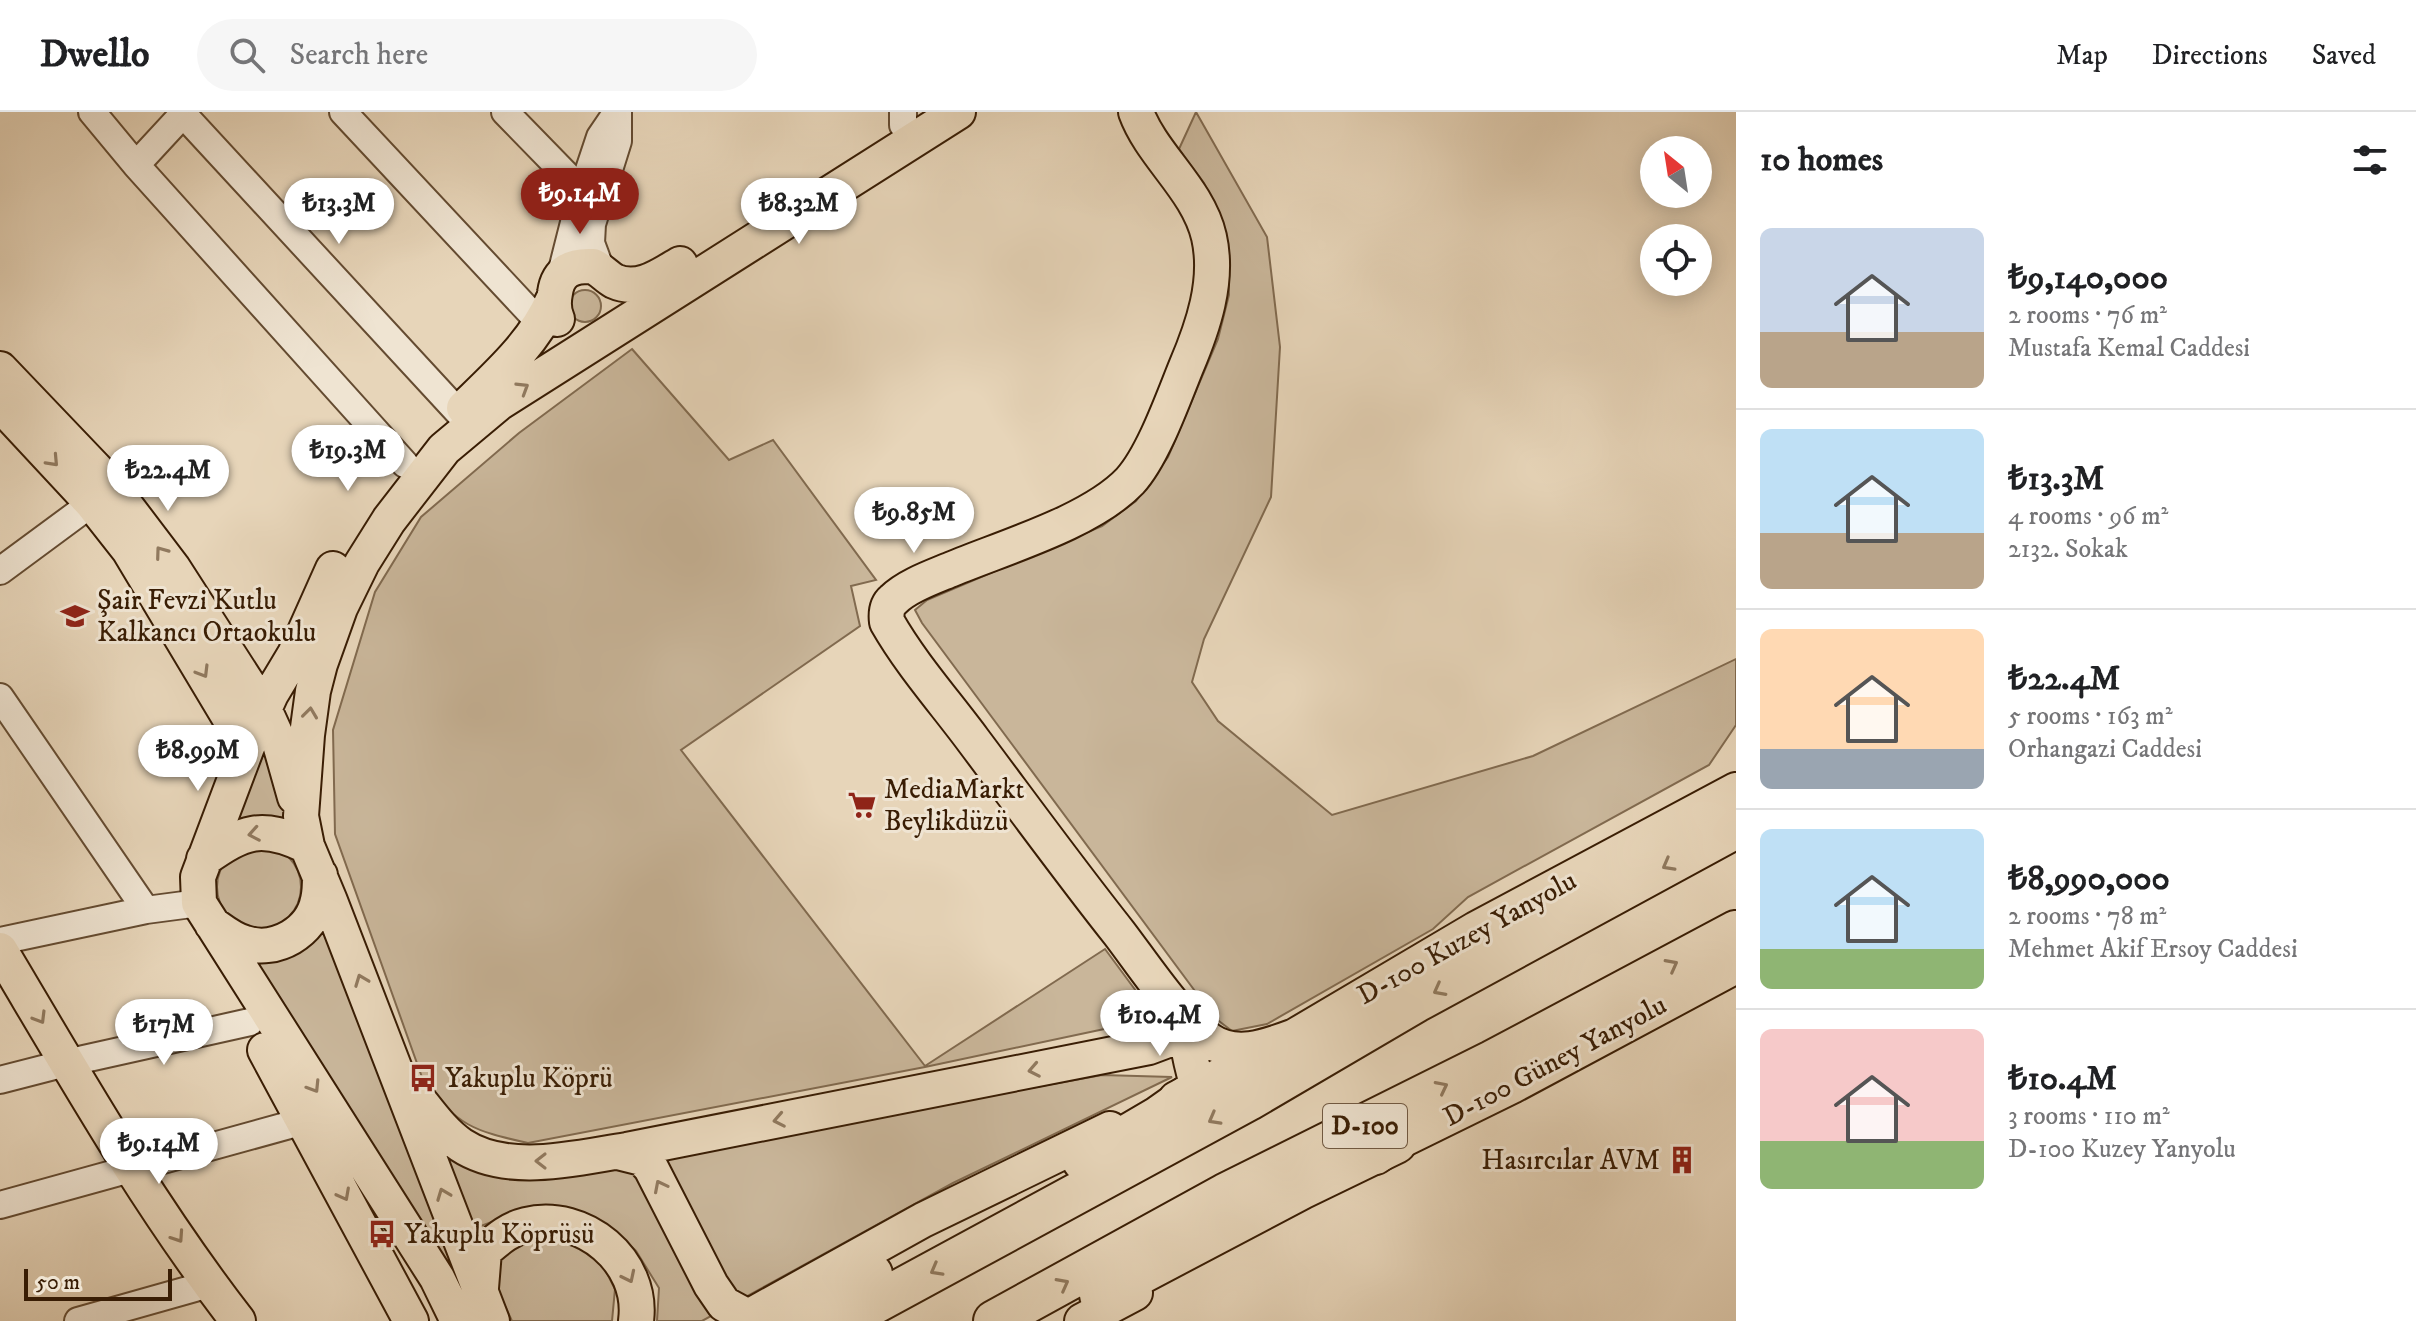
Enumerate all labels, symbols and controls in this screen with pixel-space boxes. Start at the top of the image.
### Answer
search box [197,19,757,91]
text: Dwello [40,31,149,79]
icon: search [225,33,269,77]
text: Search here [289,37,428,74]
text: Map [2056,38,2108,73]
text: Directions [2152,38,2268,73]
text: Saved [2312,38,2376,73]
north arrow [1640,136,1712,208]
map controls [1640,136,1712,296]
icon: filters [2348,138,2392,182]
text: 10 homes [1760,139,1883,181]
pin: ₺9.14M [515,168,645,236]
text: ₺9.14M [539,177,621,210]
pin: ₺13.3M [274,178,404,246]
pin: ₺8.32M [734,178,864,246]
text: ₺13.3M [302,187,376,220]
text: ₺8.32M [759,187,839,220]
button: locate [1640,224,1712,296]
text: ₺9,140,000 [2008,257,2168,299]
icon: home [1824,260,1920,356]
text: 2 rooms · 76 m² [2008,299,2167,332]
text: Mustafa Kemal Caddesi [2008,332,2250,365]
one-way arrow [514,382,529,397]
pin: ₺19.3M [283,425,413,493]
text: ₺19.3M [310,434,386,467]
pin: ₺22.4M [103,445,233,513]
one-way arrow [43,452,57,467]
text: ₺22.4M [125,454,211,487]
text: ₺13.3M [2008,458,2104,500]
icon: home [1824,461,1920,557]
pin: ₺9.85M [849,487,979,555]
text: ₺9.85M [872,496,956,529]
text: 4 rooms · 96 m² [2008,500,2168,533]
text: 2132. Sokak [2008,533,2128,566]
one-way arrow [156,546,171,561]
place label: Şair Fevzi Kutlu Kalkancı Ortaokulu [97,583,316,650]
school or university icon: Şair Fevzi Kutlu Kalkancı Ortaokulu [60,601,90,631]
text: ₺22.4M [2008,658,2120,700]
icon: home [1824,661,1920,757]
one-way arrow [193,663,208,678]
text: 5 rooms · 163 m² [2008,700,2173,733]
one-way arrow [302,706,319,719]
pin: ₺8.99M [133,725,263,793]
text: Orhangazi Caddesi [2008,733,2202,766]
text: ₺8.99M [156,734,240,767]
place label: MediaMarkt Beylikdüzü [884,772,1024,839]
supermarket icon: MediaMarkt Beylikdüzü [847,790,877,820]
one-way arrow [247,824,260,841]
one-way arrow [1661,856,1676,871]
text: ₺8,990,000 [2008,858,2170,900]
icon: home [1824,861,1920,957]
street label: D-100 Kuzey Yanyolu [1351,863,1583,1013]
text: 2 rooms · 78 m² [2008,900,2166,933]
text: Mehmet Akif Ersoy Caddesi [2008,933,2298,966]
one-way arrow [1664,959,1678,974]
one-way arrow [354,974,371,988]
one-way arrow [1433,980,1448,995]
street label: D-100 Güney Yanyolu [1437,987,1673,1135]
pin: ₺10.4M [1095,990,1225,1058]
pin: ₺17M [117,999,211,1067]
text: ₺10.4M [1118,999,1202,1032]
text: ₺17M [133,1008,195,1041]
one-way arrow [30,1009,46,1023]
text: ₺10.4M [2008,1058,2117,1100]
one-way arrow [1027,1060,1041,1077]
place label: Yakuplu Köprü [445,1061,613,1096]
icon: home [1824,1061,1920,1157]
bus stop icon: Yakuplu Köprü [408,1063,438,1093]
one-way arrow [304,1078,319,1093]
one-way arrow [1434,1081,1449,1097]
text: 3 rooms · 110 m² [2008,1100,2170,1133]
road number: D-100 [1323,1104,1407,1148]
one-way arrow [1208,1110,1222,1125]
one-way arrow [773,1111,786,1128]
pin: ₺9.14M [94,1118,224,1186]
text: ₺9.14M [118,1127,200,1160]
text: D-100 Kuzey Yanyolu [2008,1133,2236,1166]
place label: Hasırcılar AVM [1481,1143,1660,1178]
building icon: Hasırcılar AVM [1667,1145,1697,1175]
one-way arrow [534,1152,546,1170]
one-way arrow [654,1179,670,1194]
one-way arrow [335,1187,350,1202]
one-way arrow [436,1188,453,1202]
place label: Yakuplu Köprüsü [404,1217,595,1252]
bus stop icon: Yakuplu Köprüsü [367,1219,397,1249]
one-way arrow [169,1229,184,1243]
one-way arrow [930,1260,944,1275]
scale bar [24,1265,172,1301]
text: 50 m [36,1269,80,1296]
one-way arrow [619,1269,635,1284]
one-way arrow [1054,1278,1068,1294]

